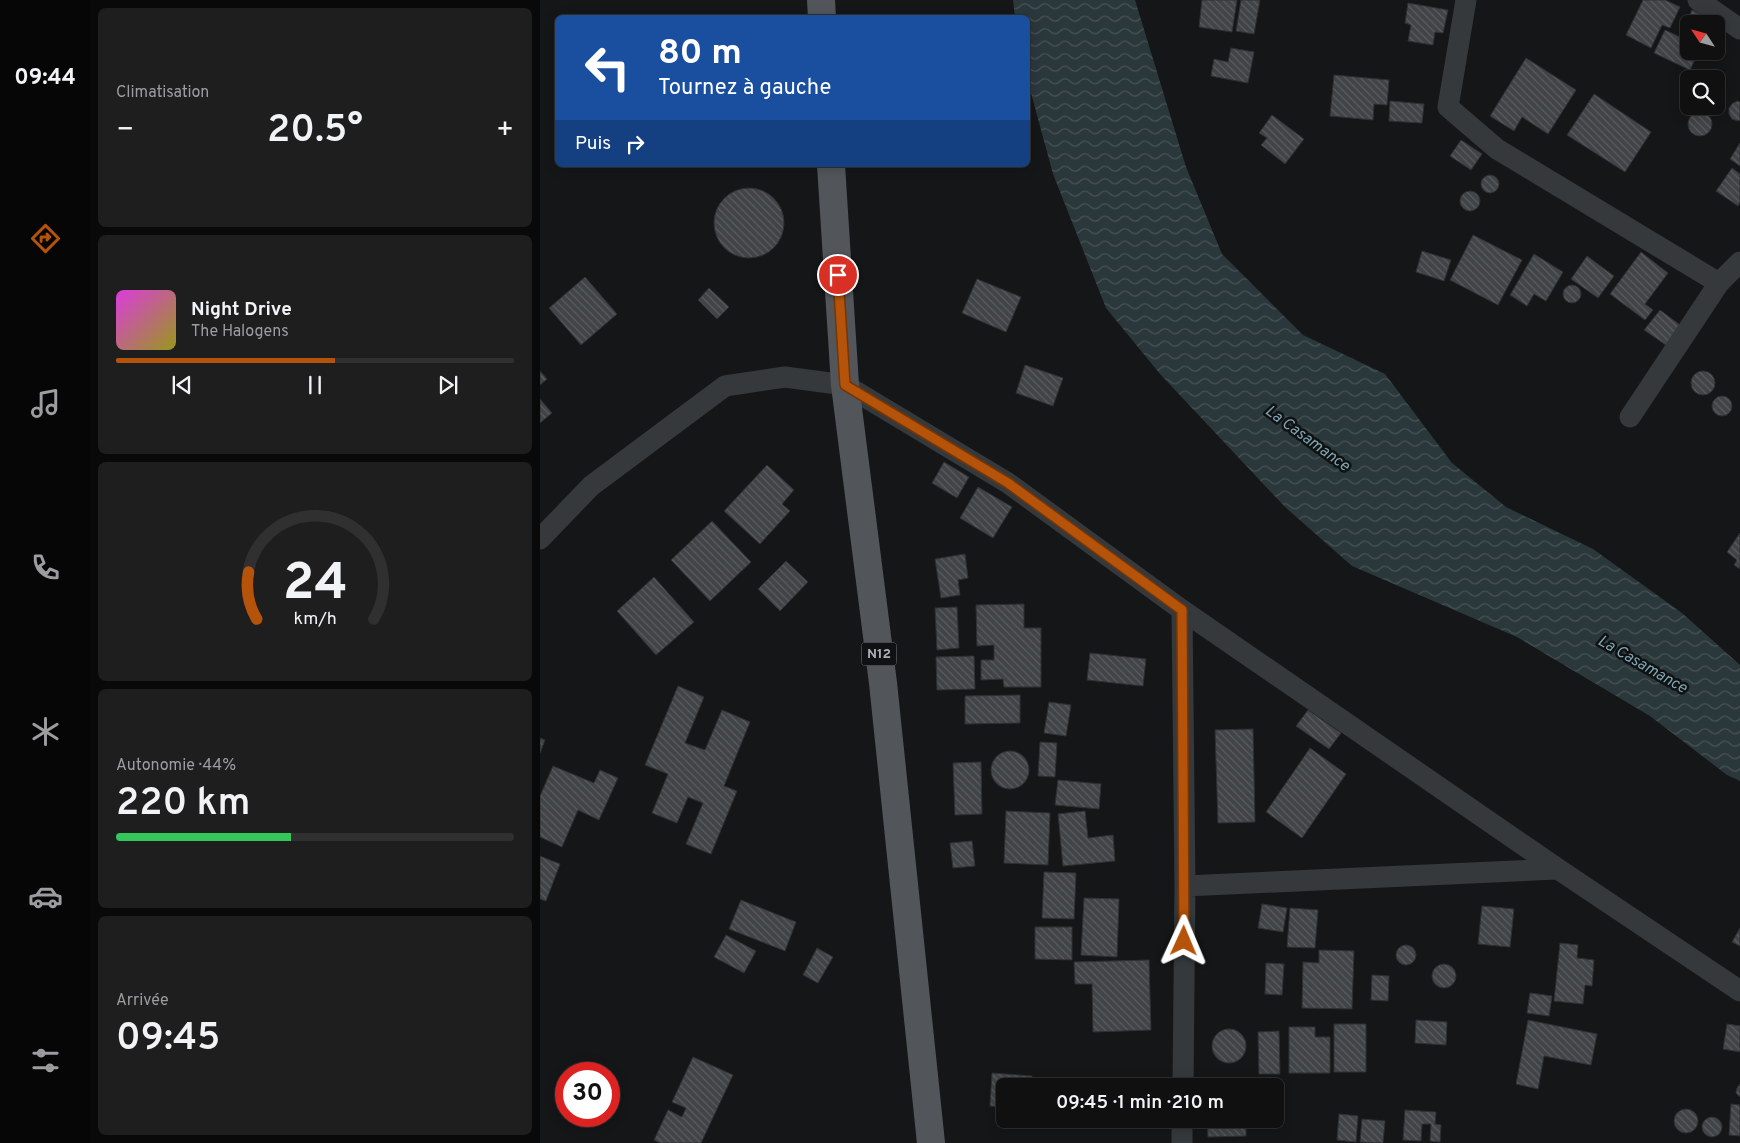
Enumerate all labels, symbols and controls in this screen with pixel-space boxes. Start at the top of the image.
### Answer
north arrow [1680,15,1725,60]
map controls [1680,15,1725,115]
text: 80 m [658,32,742,76]
icon: left [575,35,640,100]
text: 09:44 [14,65,76,92]
button: search [1680,70,1725,115]
text: Tournez à gauche [658,75,831,102]
text: Climatisation [116,83,209,103]
text: 20.5° [267,107,363,156]
text: − [116,113,134,149]
text: + [496,113,514,149]
icon: right [621,130,649,158]
text: Puis [575,132,611,156]
icon: directions [28,221,63,256]
pin [817,254,859,296]
icon: arrive [824,261,852,289]
text: Night Drive [191,298,292,322]
text: The Halogens [191,322,289,342]
icon: previous [168,371,196,399]
icon: pause [301,371,329,399]
icon: next [434,371,462,399]
icon: music [28,386,63,421]
water label: La Casamance [1261,402,1354,477]
icon: phone [28,550,63,585]
text: 24 [282,552,348,618]
text: km/h [293,608,337,631]
water label: La Casamance [1594,631,1691,699]
road number: N12 [862,642,896,666]
icon: climate [28,714,63,749]
text: Autonomie · 44% [116,756,236,776]
text: 220 km [116,780,251,829]
icon: car [28,879,63,914]
position arrow [1157,914,1209,966]
text: Arrivée [116,991,169,1011]
text: 09:45 [116,1015,220,1064]
icon: filters [28,1043,63,1078]
speed limit sign: 30 [555,1062,620,1127]
text: 09:45 · 1 min · 210 m [1056,1091,1224,1115]

